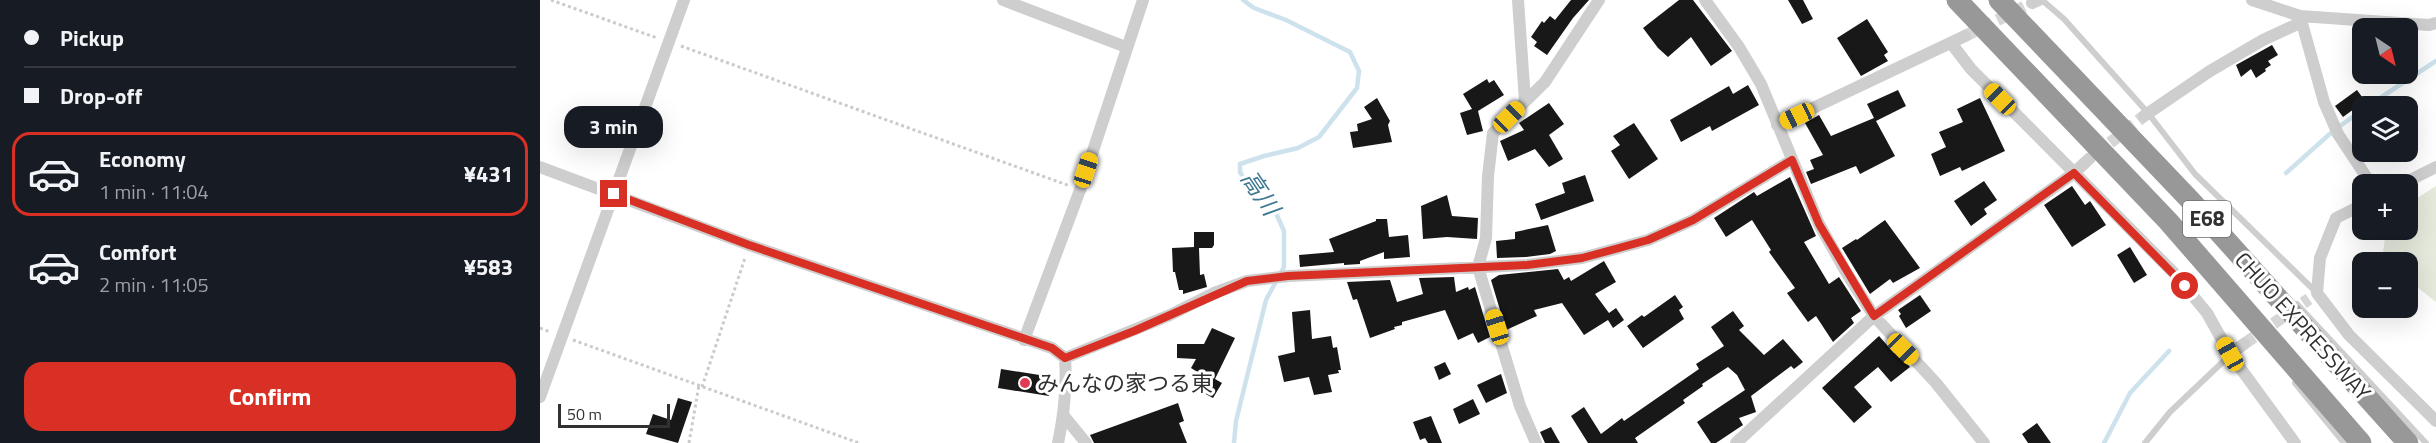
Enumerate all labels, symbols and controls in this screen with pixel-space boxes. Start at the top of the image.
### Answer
north arrow [2352,18,2418,84]
map controls [2352,18,2418,318]
text: Pickup [60,21,124,55]
text: Drop-off [60,79,142,113]
car [1981,80,2019,118]
button: layers [2352,96,2418,162]
car [1490,98,1528,136]
car [1777,100,1817,132]
callout: 3 min [565,107,664,149]
text: 3 min [589,111,638,142]
text: Economy [99,142,186,176]
icon: car [27,147,81,201]
car [1072,150,1100,190]
text: ¥431 [464,157,513,191]
water label: 高川 [1232,162,1291,225]
button: + [2352,174,2418,240]
text: 1 min · 11:04 [99,176,209,207]
route end [600,180,627,207]
road number: E68 [2183,201,2231,237]
text: Comfort [99,235,177,269]
icon: car [27,240,81,294]
street label: CHUO EXPRESSWAY [2227,244,2379,408]
text: ¥583 [464,250,513,284]
button: − [2352,252,2418,318]
text: 2 min · 11:05 [99,269,209,300]
route start [2171,272,2198,299]
car [1483,307,1511,347]
car [1884,330,1922,368]
car [2213,334,2247,374]
button: Confirm [24,362,516,431]
place label: みんなの家つる東 [1037,366,1213,400]
marker: みんなの家つる東 [1018,376,1032,390]
scale bar [558,401,670,428]
text: 50 m [567,402,602,426]

